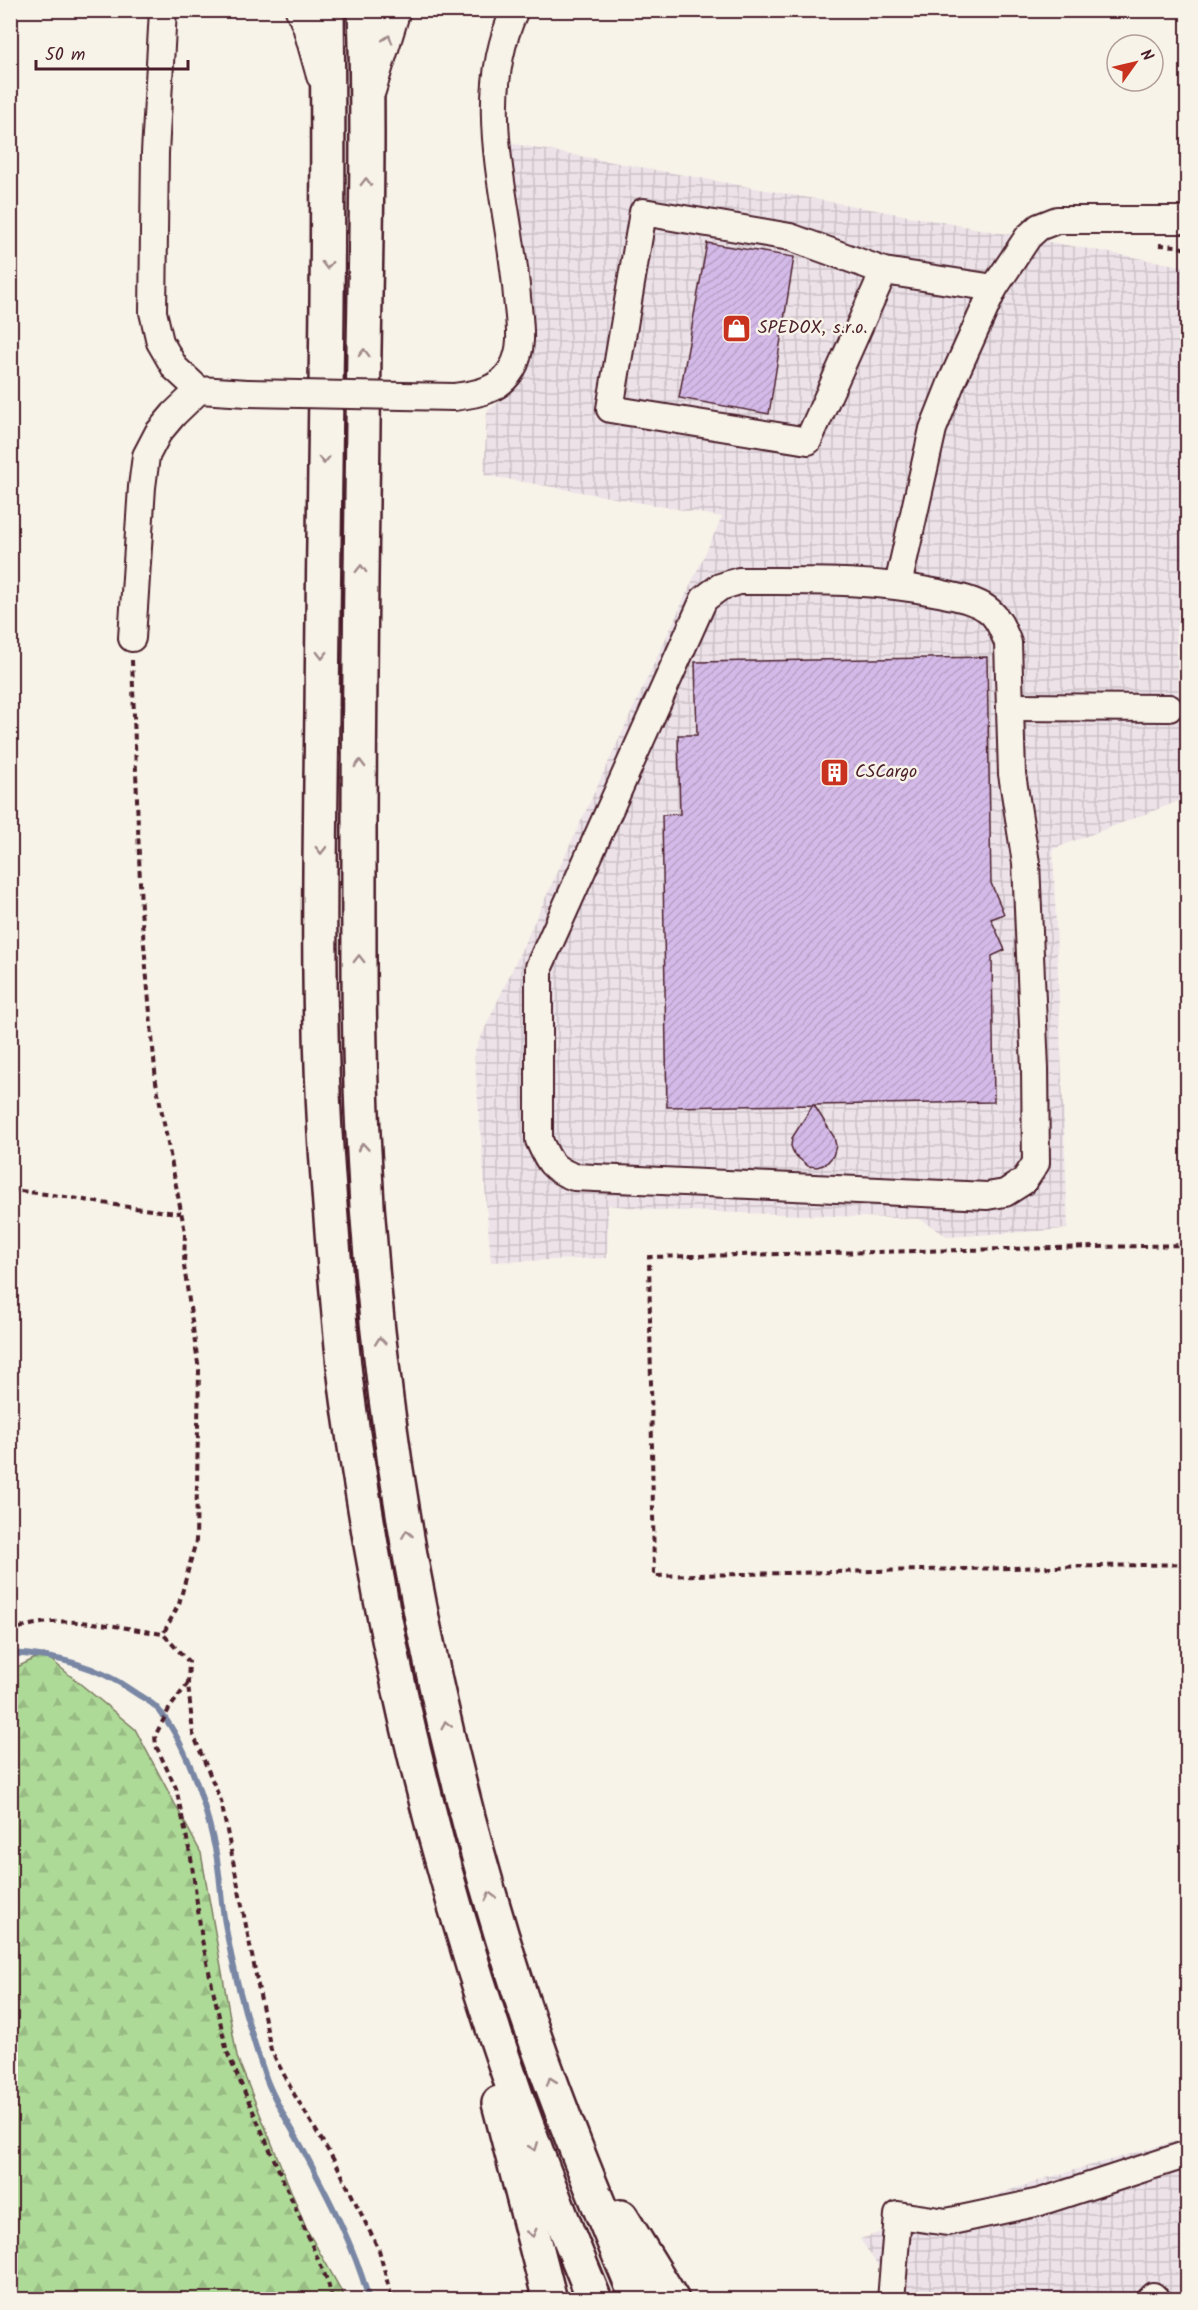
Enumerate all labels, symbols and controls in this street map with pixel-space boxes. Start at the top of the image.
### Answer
scale bar [36,33,188,71]
north arrow [1105,33,1165,93]
one-way arrow [381,34,393,45]
text: 50 m [45,41,85,70]
text: N [1133,44,1159,67]
one-way arrow [360,178,372,187]
one-way arrow [321,260,333,269]
shop icon: SPEDOX, s.r.o. [721,312,753,344]
place label: SPEDOX, s.r.o. [758,314,868,343]
one-way arrow [358,349,371,358]
one-way arrow [318,455,331,464]
one-way arrow [355,564,367,573]
one-way arrow [316,650,328,659]
building icon: CSCargo [818,756,850,788]
place label: CSCargo [855,758,917,787]
one-way arrow [353,759,366,768]
one-way arrow [315,845,327,854]
one-way arrow [353,954,365,963]
one-way arrow [357,1143,370,1152]
one-way arrow [374,1337,387,1346]
one-way arrow [401,1530,414,1540]
one-way arrow [440,1721,453,1731]
one-way arrow [485,1891,497,1902]
one-way arrow [545,2076,558,2087]
one-way arrow [527,2141,539,2152]
one-way arrow [525,2227,537,2238]

